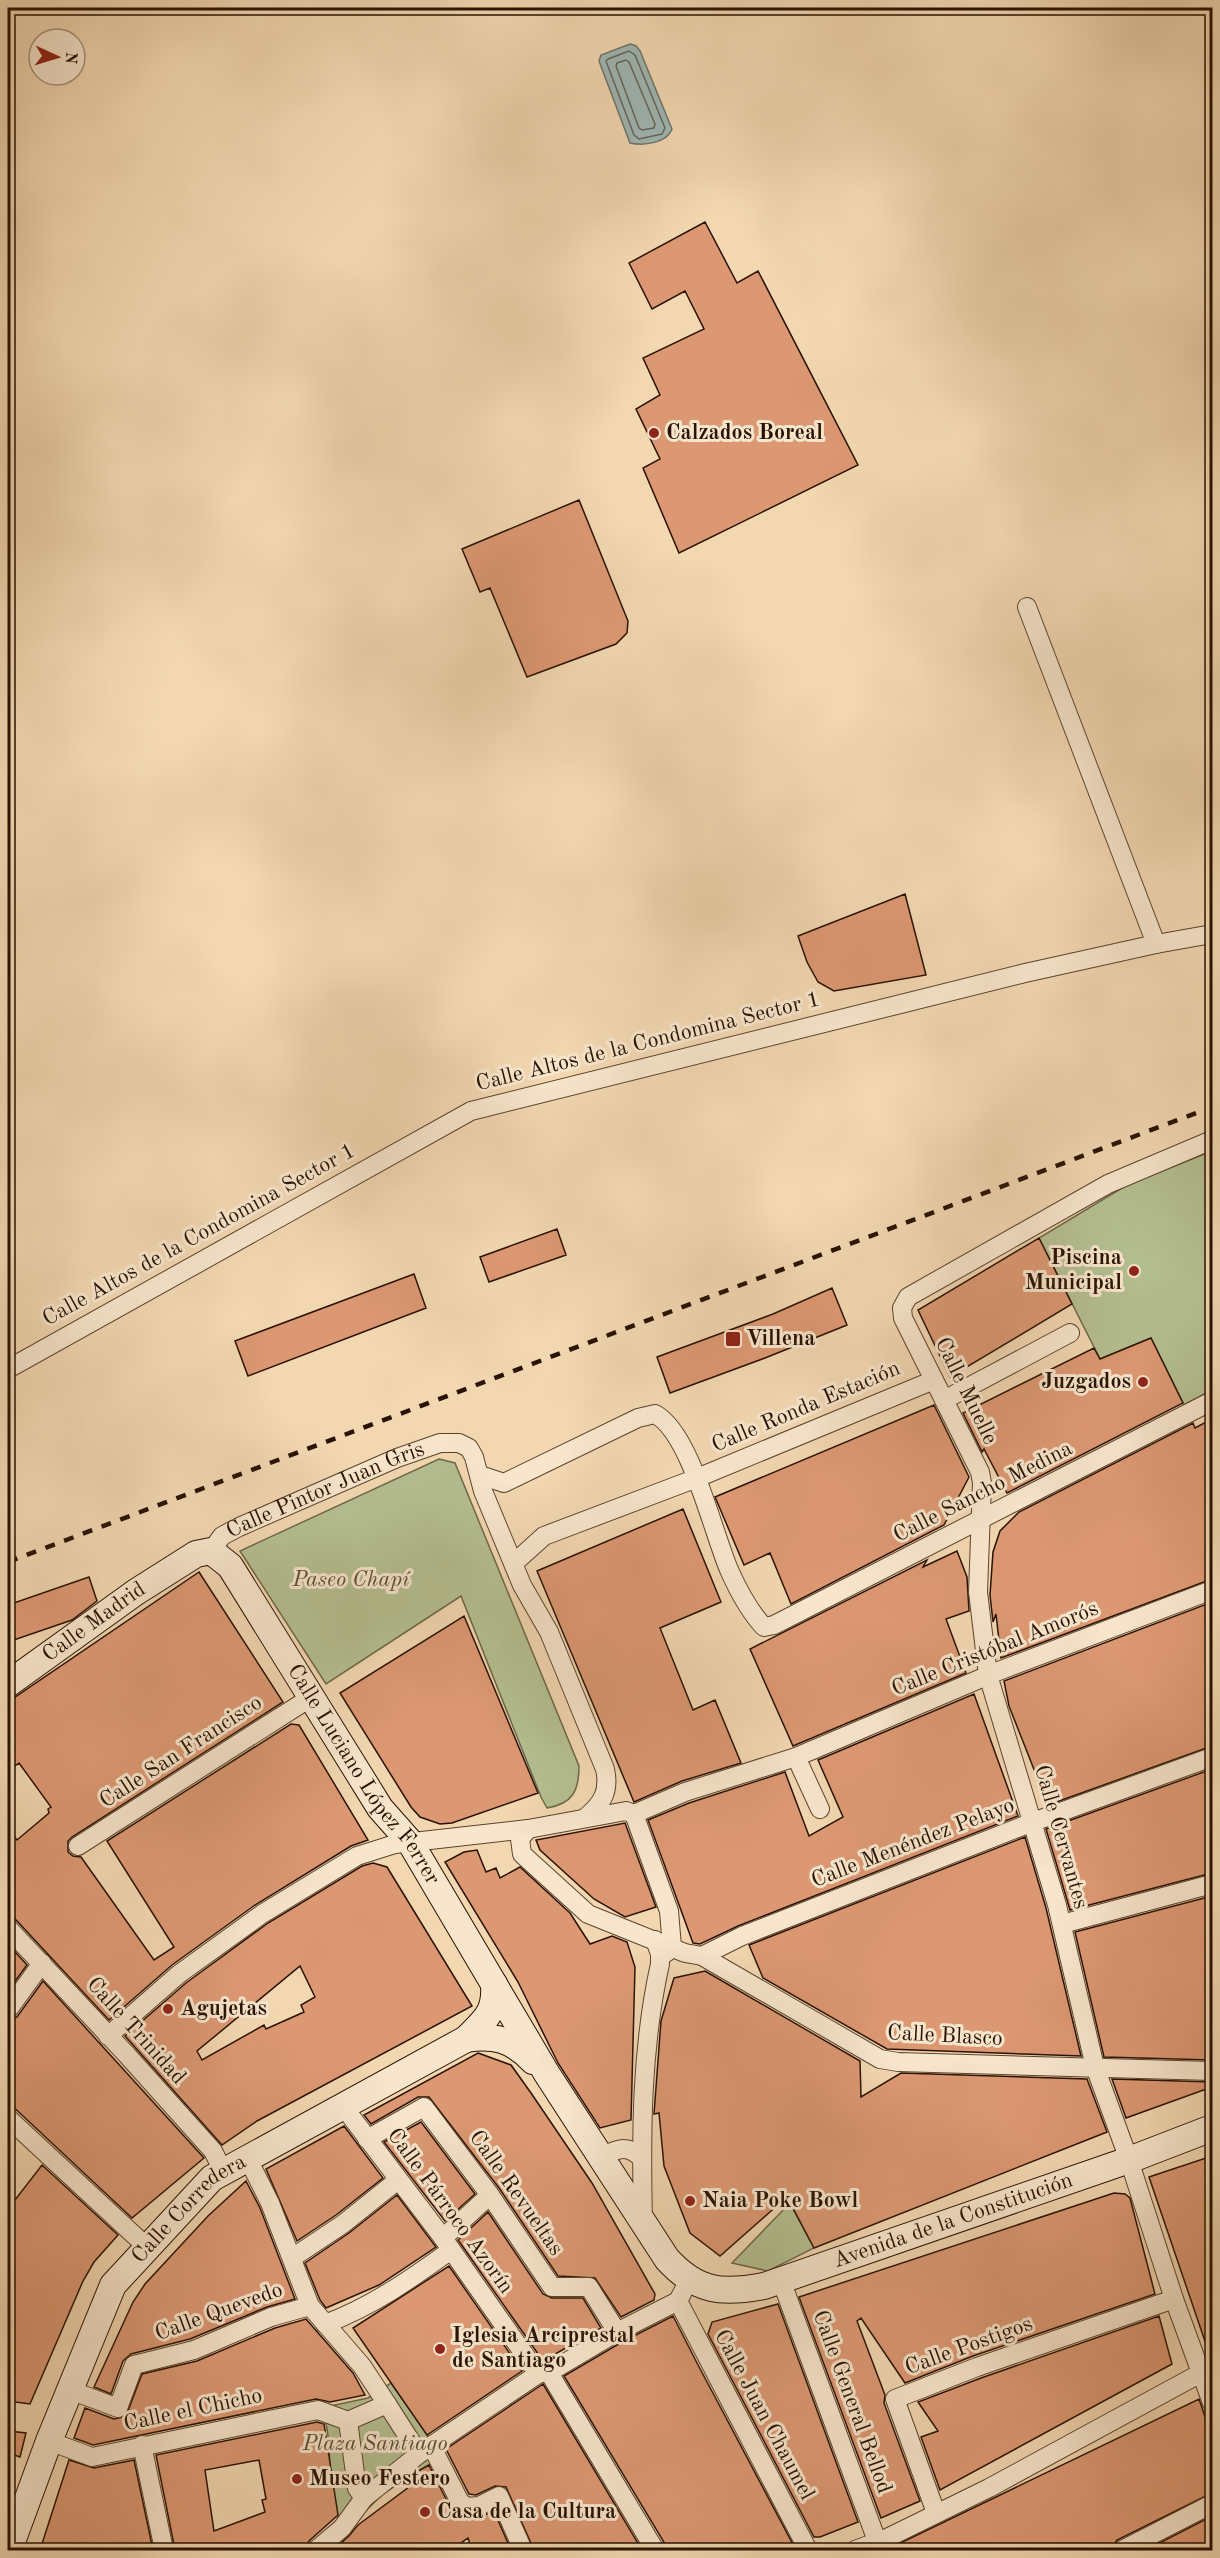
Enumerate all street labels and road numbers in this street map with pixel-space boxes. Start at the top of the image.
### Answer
street label: Calle Altos de la Condomina Sector 1 [474,989,822,1095]
street label: Calle Altos de la Condomina Sector 1 [39,1140,359,1330]
street label: Calle Muelle [931,1334,1001,1448]
street label: Calle Ronda Estación [709,1357,904,1457]
street label: Calle Sancho Medina [890,1437,1076,1547]
street label: Calle Pintor Juan Gris [223,1438,428,1543]
street label: Calle Madrid [38,1578,149,1666]
street label: Calle Cristóbal Amorós [889,1597,1101,1701]
street label: Calle Luciano López Ferrer [283,1661,444,1888]
street label: Calle San Francisco [96,1691,266,1813]
street label: Calle Cervantes [1030,1762,1092,1912]
street label: Calle Menéndez Pelayo [808,1794,1018,1892]
street label: Calle Trinidad [82,1973,190,2089]
street label: Calle Blasco [887,2022,1003,2050]
street label: Calle Párroco Azorín [383,2124,517,2298]
street label: Calle Revueltas [465,2126,567,2260]
street label: Calle Corredera [128,2150,250,2268]
street label: Avenida de la Constitución [830,2169,1076,2272]
street label: Calle Quevedo [152,2279,286,2345]
street label: Calle General Bellod [809,2307,895,2497]
street label: Calle Postigos [902,2313,1036,2379]
street label: Calle Juan Chaumel [710,2326,818,2504]
street label: Calle el Chicho [122,2385,264,2435]

